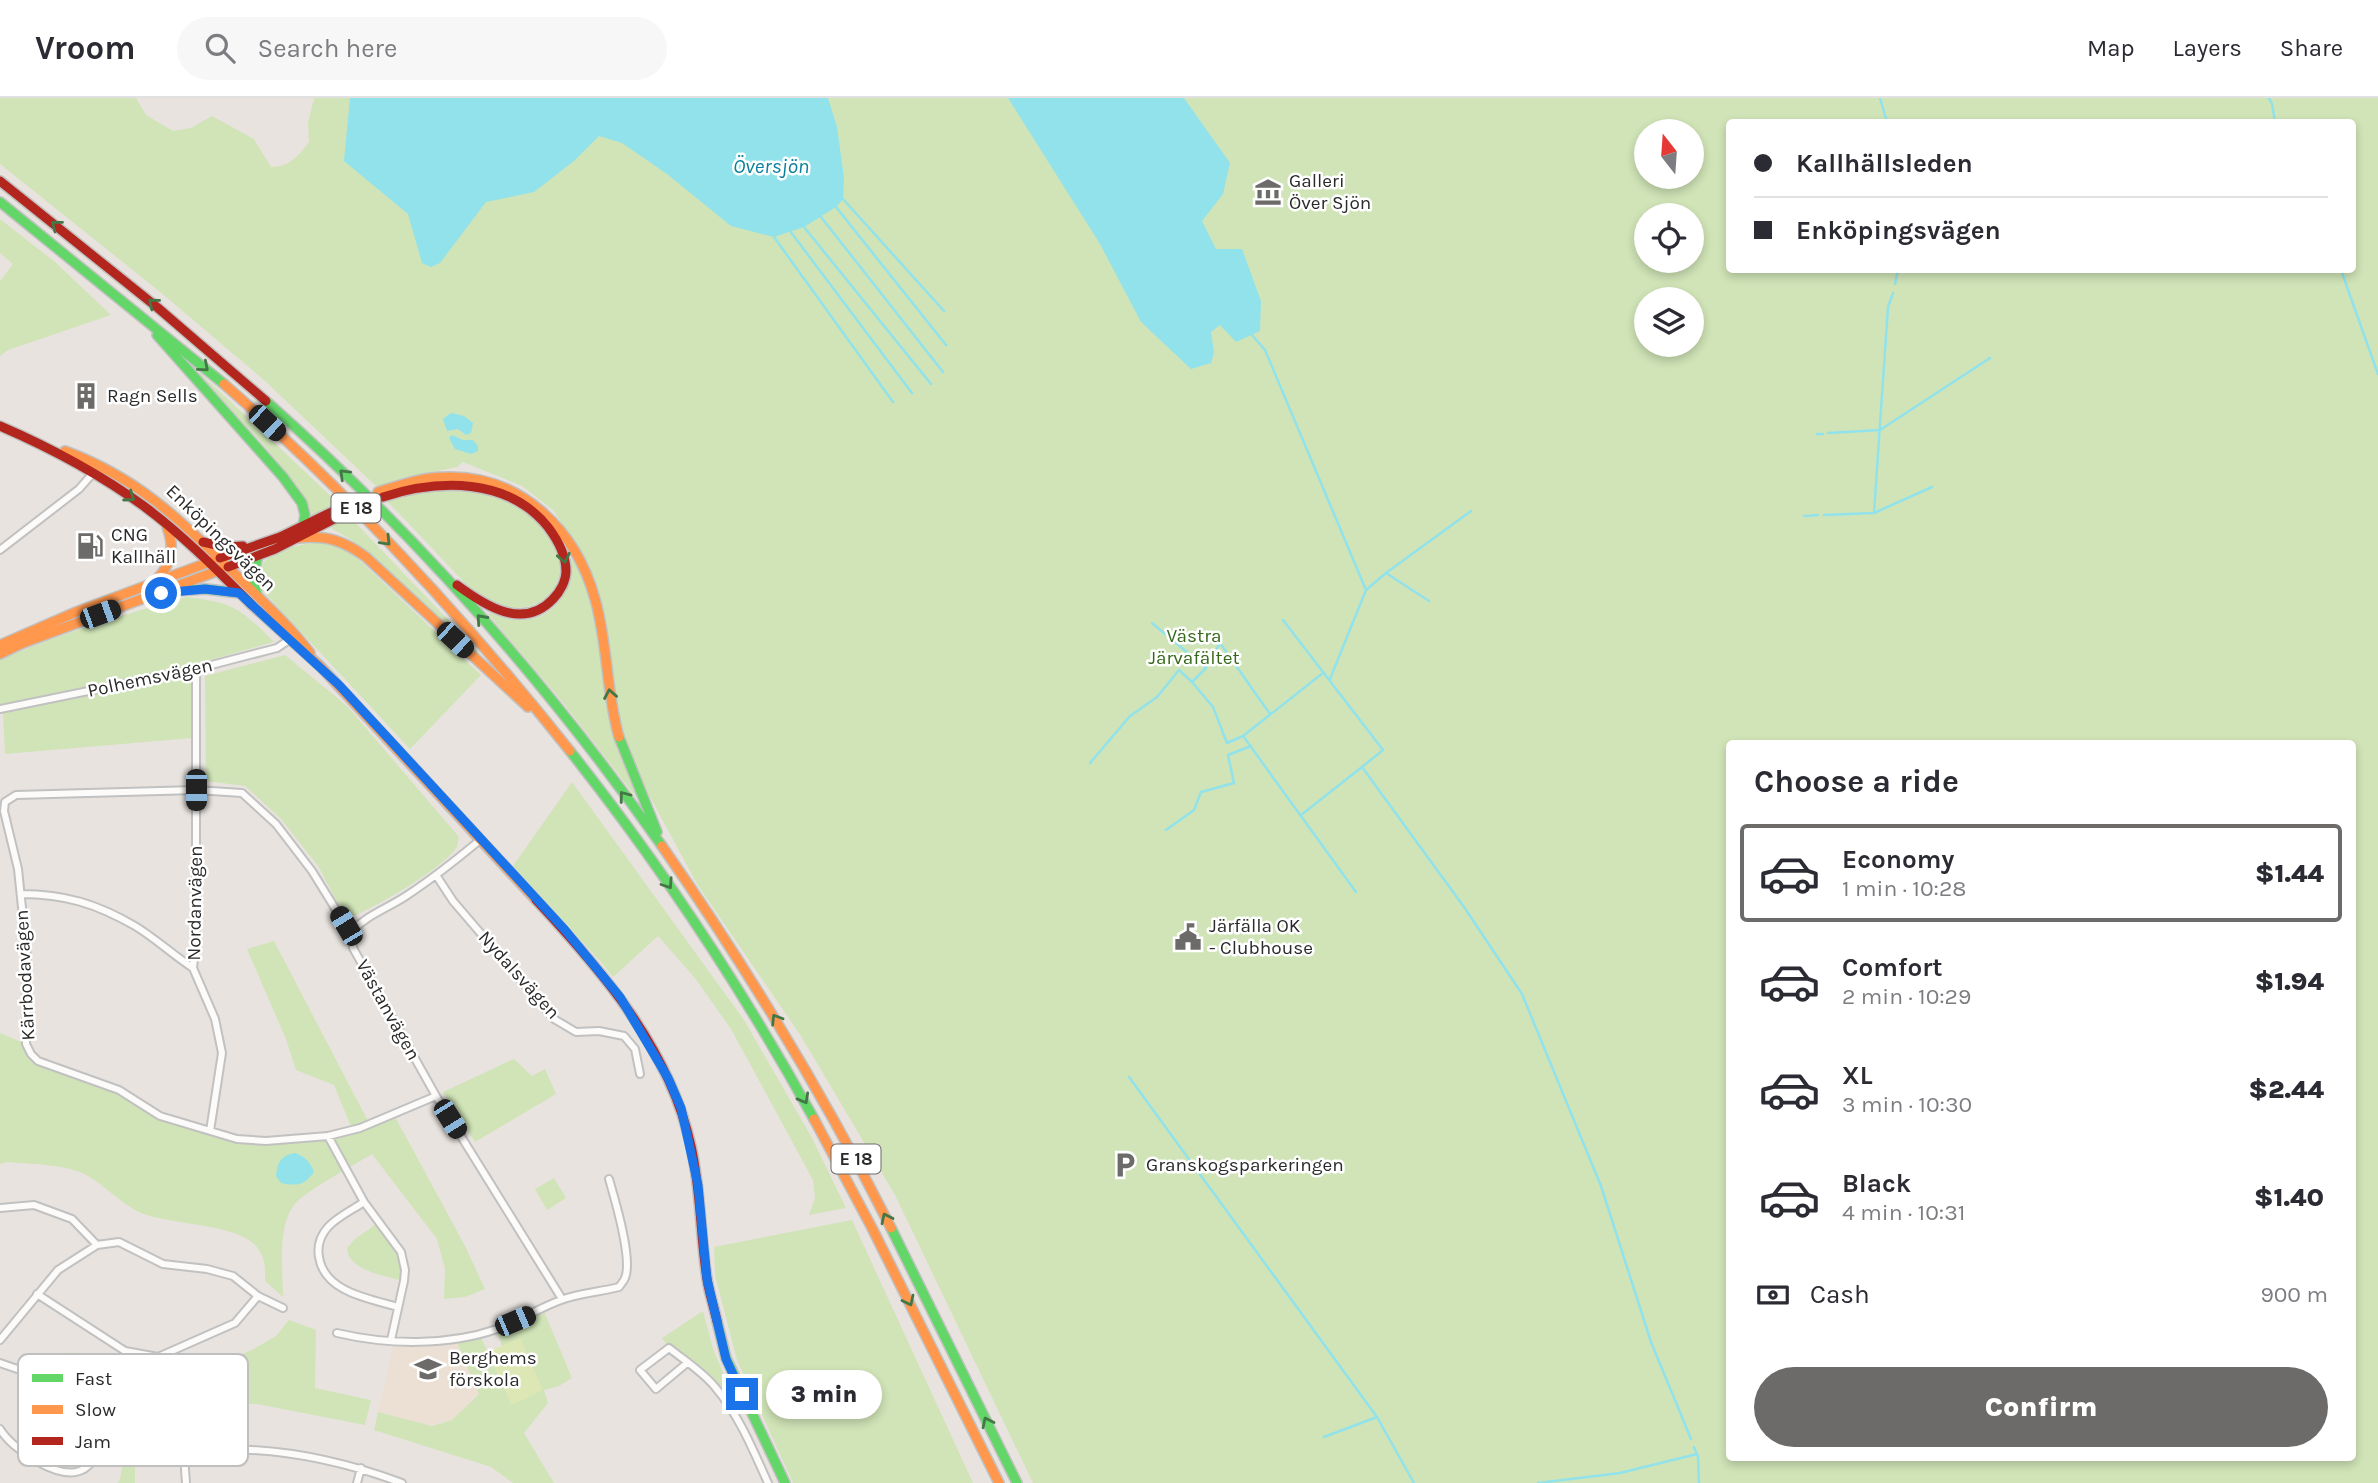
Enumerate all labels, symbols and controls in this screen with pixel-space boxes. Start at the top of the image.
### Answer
search box [177,17,667,80]
text: Vroom [35,29,135,67]
icon: search [201,29,239,67]
text: Search here [257,33,397,64]
text: Map [2087,34,2135,62]
text: Layers [2173,34,2242,62]
text: Share [2280,34,2343,62]
north arrow [1634,119,1704,189]
map controls [1634,119,1704,357]
text: Kallhällsleden [1796,148,1973,179]
water label: Översjön [733,154,809,178]
place label: Galleri Över Sjön [1289,170,1371,214]
museum icon: Galleri Över Sjön [1253,177,1283,207]
button: locate [1634,203,1704,273]
text: Enköpingsvägen [1796,215,2001,246]
one-way arrow [51,221,63,234]
button: layers [1634,287,1704,357]
one-way arrow [148,299,160,312]
one-way arrow [195,359,208,371]
building icon: Ragn Sells [71,381,101,411]
place label: Ragn Sells [107,385,198,407]
car [245,401,290,445]
one-way arrow [339,470,352,483]
street label: Enköpingsvägen [162,480,280,596]
one-way arrow [122,489,135,501]
road number: E 18 [332,494,380,522]
place label: CNG Kallhäll [111,524,176,568]
fuel station icon: CNG Kallhäll [75,531,105,561]
one-way arrow [378,532,391,545]
one-way arrow [555,552,570,564]
route start [145,577,177,609]
car [77,597,124,631]
one-way arrow [477,614,489,627]
car [433,618,478,662]
park label: Västra Järvafältet [1148,625,1240,669]
street label: Polhemsvägen [86,654,214,702]
one-way arrow [603,688,618,700]
text: Choose a ride [1754,763,1959,800]
car [186,769,207,811]
one-way arrow [620,791,633,803]
icon: car [1758,842,1821,905]
text: Economy [1842,844,1954,875]
street label: Nordanvägen [183,845,207,961]
text: $1.44 [2255,858,2324,889]
text: 1 min · 10:28 [1842,875,1966,902]
one-way arrow [660,876,673,889]
car [327,903,366,949]
street label: Kärrbodavägen [11,909,39,1041]
place label: Järfälla OK - Clubhouse [1209,915,1313,959]
public building icon: Järfälla OK - Clubhouse [1173,922,1203,952]
street label: Nydalsvägen [474,926,564,1024]
icon: car [1758,950,1821,1013]
text: Comfort [1842,952,1943,983]
street label: Västanvägen [351,956,425,1064]
text: $1.94 [2255,966,2324,997]
text: 2 min · 10:29 [1842,983,1971,1010]
one-way arrow [771,1014,784,1027]
icon: car [1758,1058,1821,1121]
text: XL [1842,1060,1873,1091]
text: $2.44 [2249,1074,2324,1105]
text: 3 min · 10:30 [1842,1091,1972,1118]
one-way arrow [796,1092,809,1105]
car [430,1096,471,1142]
road number: E 18 [832,1144,880,1174]
parking icon: Granskogsparkeringen [1110,1150,1140,1180]
place label: Granskogsparkeringen [1146,1154,1344,1176]
icon: car [1758,1166,1821,1229]
text: Black [1842,1168,1911,1199]
text: $1.40 [2254,1182,2324,1213]
text: 4 min · 10:31 [1842,1199,1965,1226]
one-way arrow [880,1213,894,1225]
icon: cash [1754,1276,1792,1314]
text: Cash [1810,1279,1870,1310]
text: 900 m [2260,1281,2328,1308]
one-way arrow [901,1294,915,1306]
car [492,1303,539,1339]
place label: Berghems förskola [449,1347,537,1391]
legend [18,1354,248,1466]
school or university icon: Berghems förskola [413,1354,443,1384]
button: Confirm [1754,1367,2328,1447]
text: Fast [75,1368,112,1390]
callout: 3 min [766,1370,882,1418]
route end [726,1378,758,1410]
text: 3 min [791,1381,857,1408]
text: Slow [75,1399,116,1421]
one-way arrow [982,1417,996,1429]
text: Jam [75,1431,111,1453]

